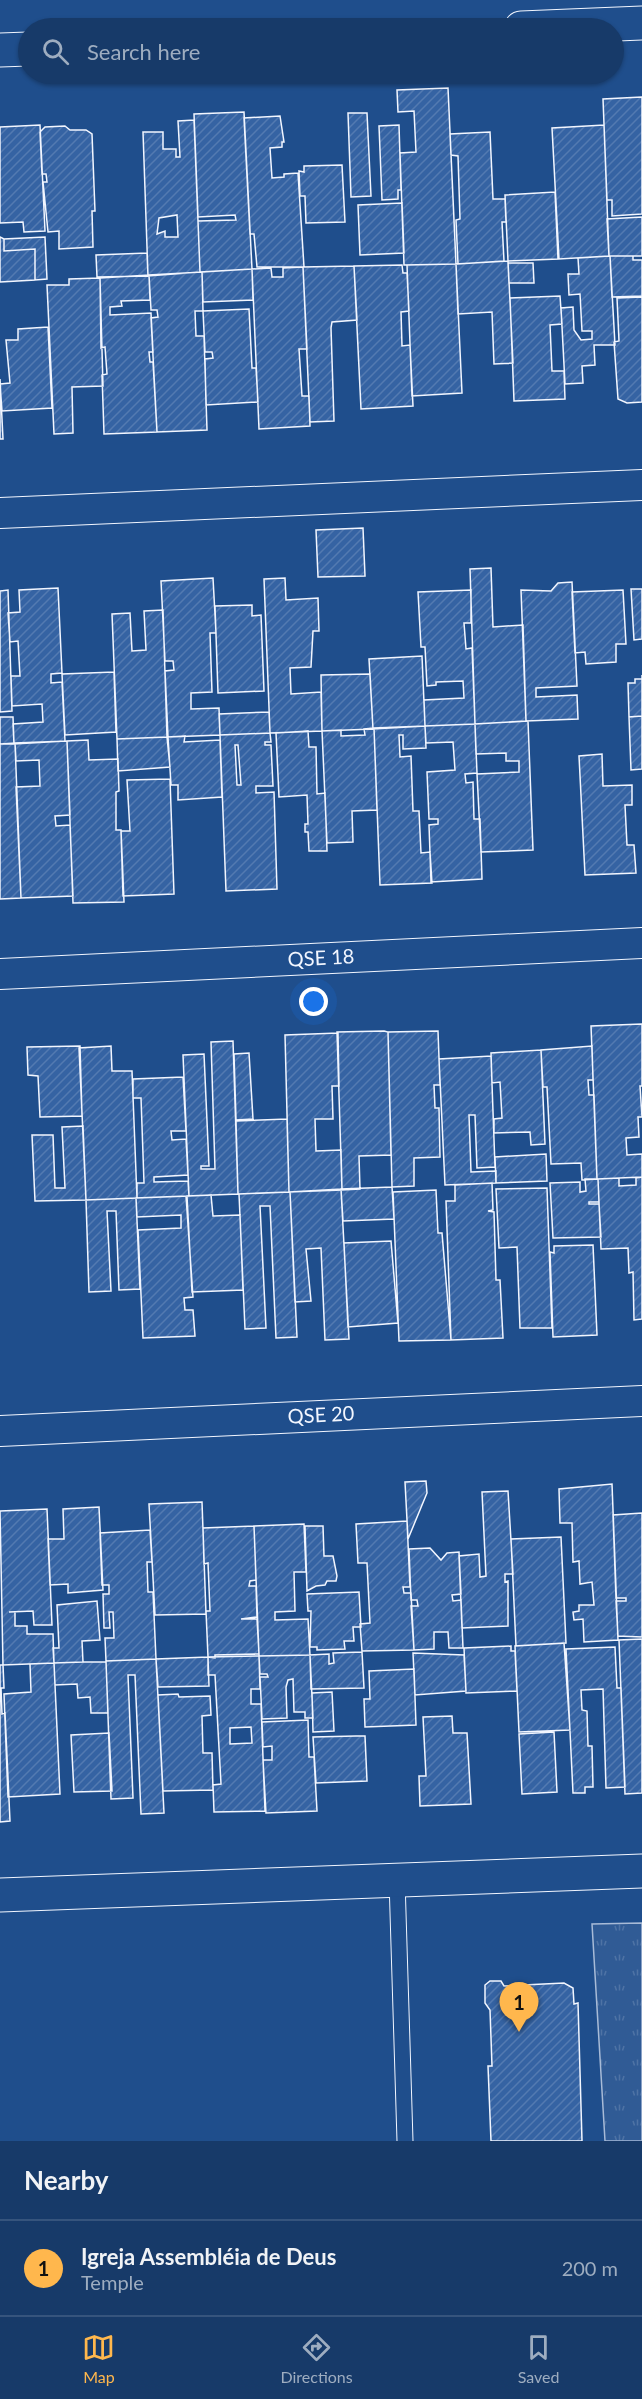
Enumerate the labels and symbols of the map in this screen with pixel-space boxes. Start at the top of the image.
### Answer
street label: QSE 18 [287,943,355,971]
your location [299,987,328,1016]
street label: QSE 20 [287,1400,355,1428]
pin: 1 [500,1982,538,2032]

